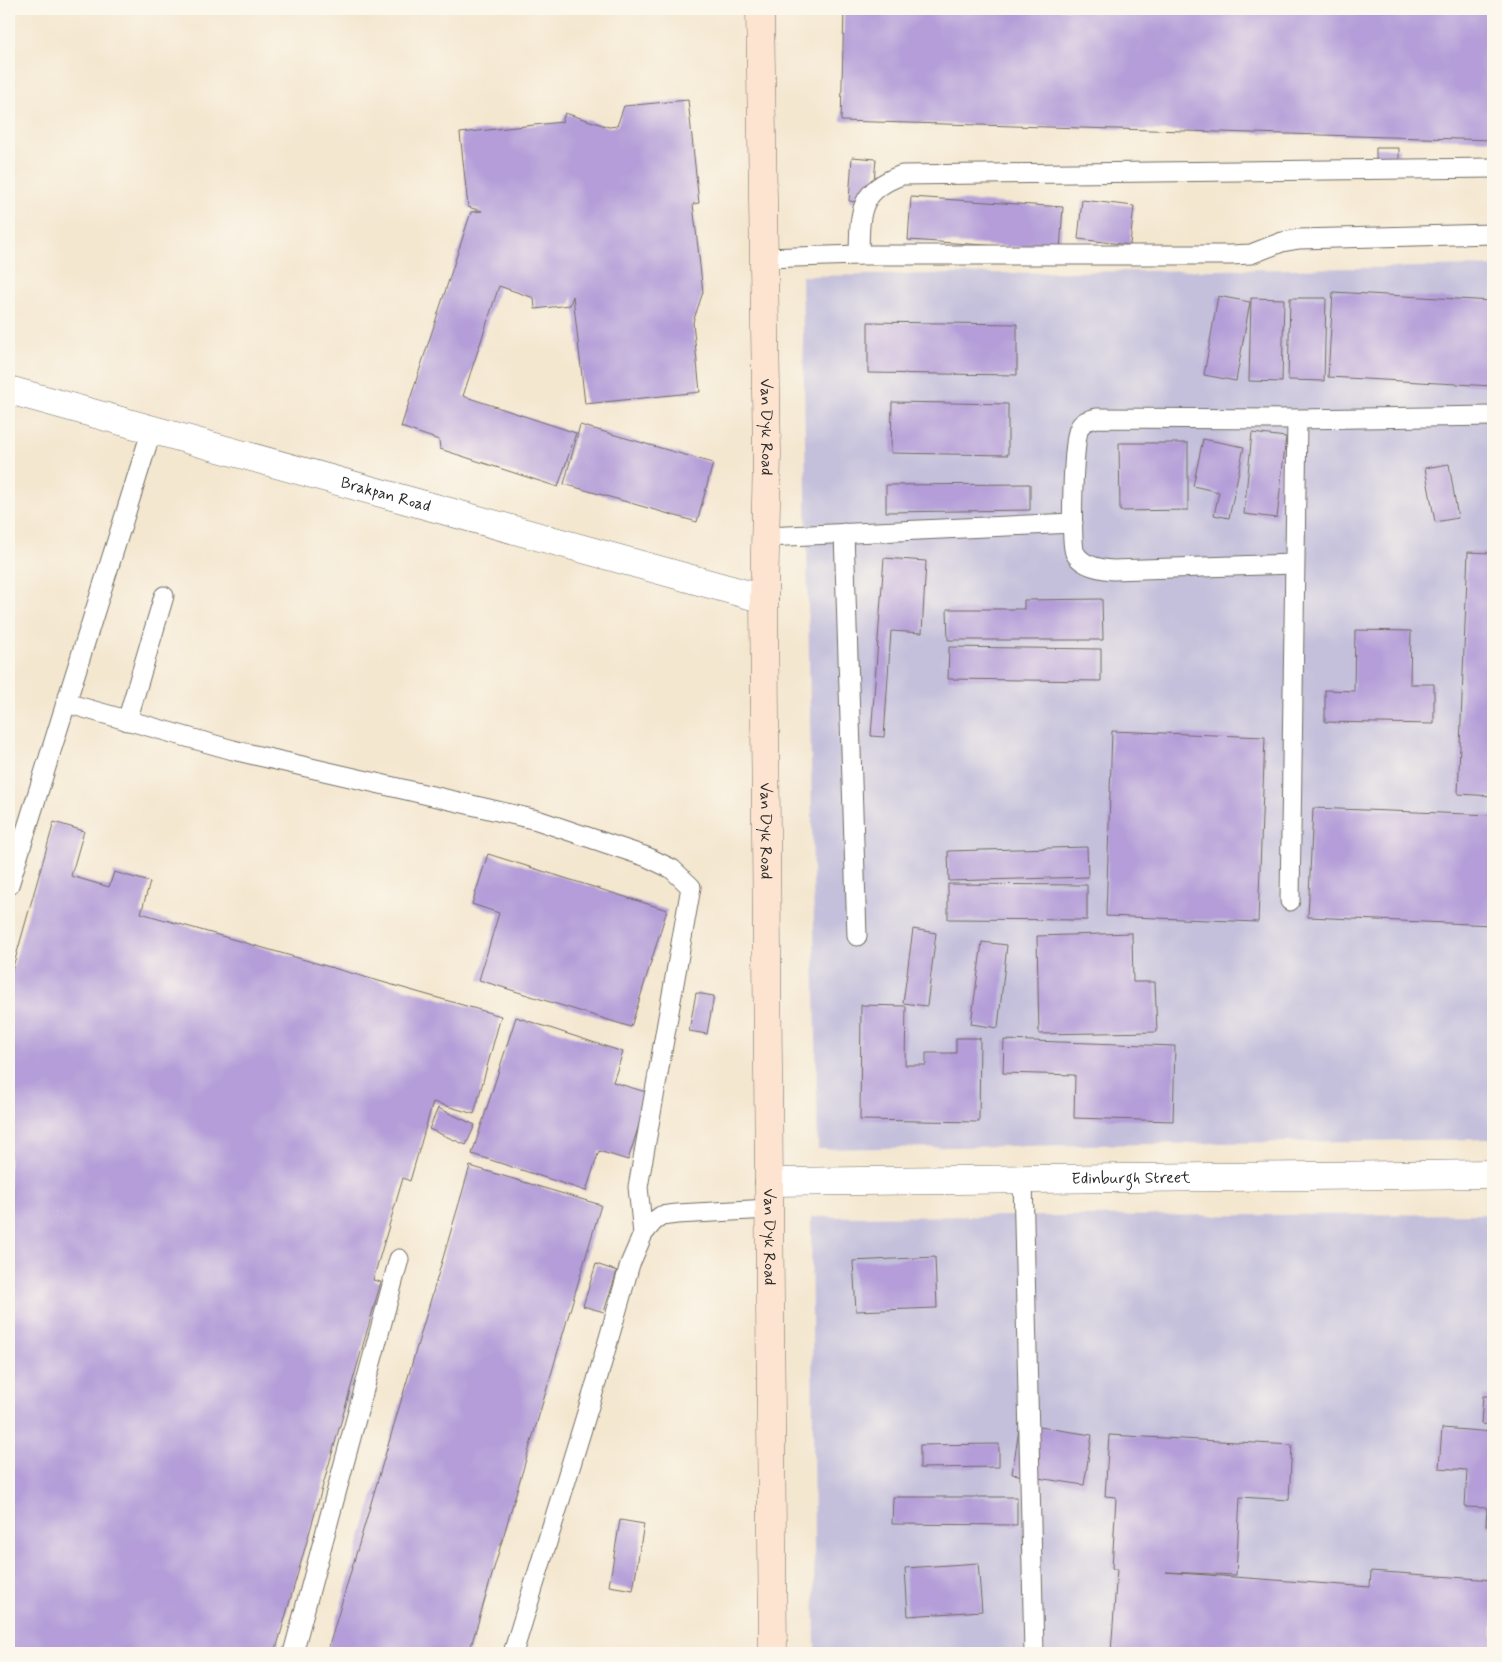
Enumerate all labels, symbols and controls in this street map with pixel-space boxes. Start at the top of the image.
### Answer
street label: Van Dyk Road [755,378,778,476]
street label: Brakpan Road [338,472,433,517]
street label: Van Dyk Road [755,782,777,879]
street label: Edinburgh Street [1071,1167,1191,1190]
street label: Van Dyk Road [759,1188,780,1285]

